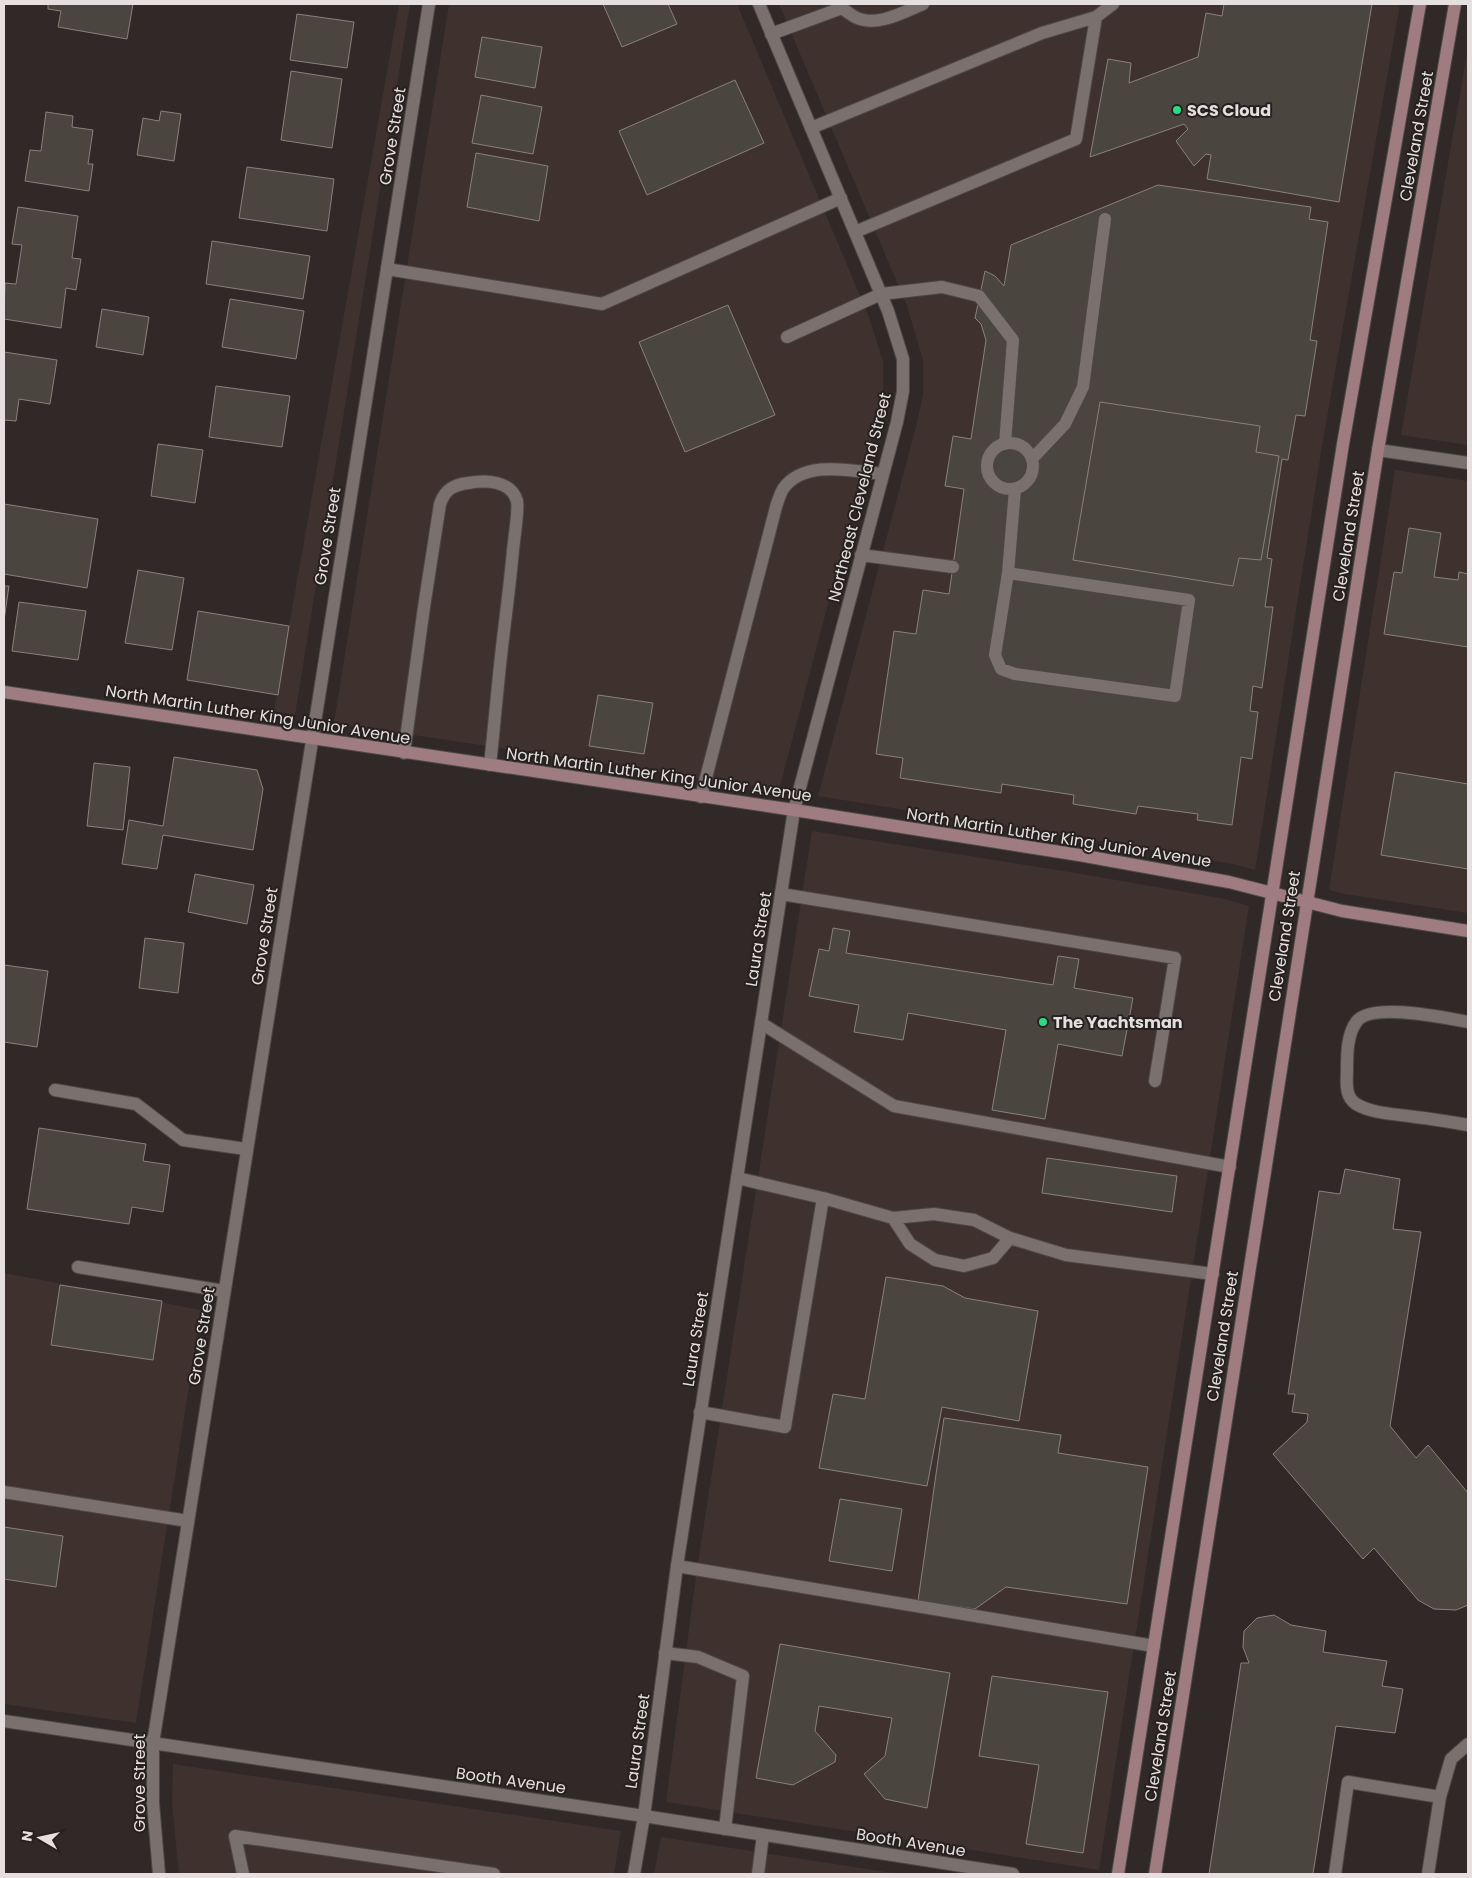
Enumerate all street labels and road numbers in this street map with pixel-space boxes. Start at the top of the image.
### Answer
street label: Cleveland Street [1394,69,1439,203]
street label: Grove Street [373,85,412,187]
street label: Northeast Cleveland Street [822,390,897,604]
street label: Cleveland Street [1327,469,1370,603]
street label: Grove Street [308,485,347,587]
street label: North Martin Luther King Junior Avenue [104,679,412,750]
street label: North Martin Luther King Junior Avenue [505,742,813,807]
street label: North Martin Luther King Junior Avenue [905,802,1213,873]
street label: Cleveland Street [1263,869,1306,1003]
street label: Grove Street [245,885,284,987]
street label: Laura Street [740,890,777,988]
street label: Cleveland Street [1201,1269,1244,1403]
street label: Grove Street [182,1285,221,1387]
street label: Laura Street [677,1290,714,1388]
street label: Cleveland Street [1139,1669,1182,1803]
street label: Laura Street [619,1692,656,1790]
street label: Grove Street [128,1733,151,1832]
street label: Booth Avenue [455,1761,567,1800]
street label: Booth Avenue [854,1822,967,1863]

